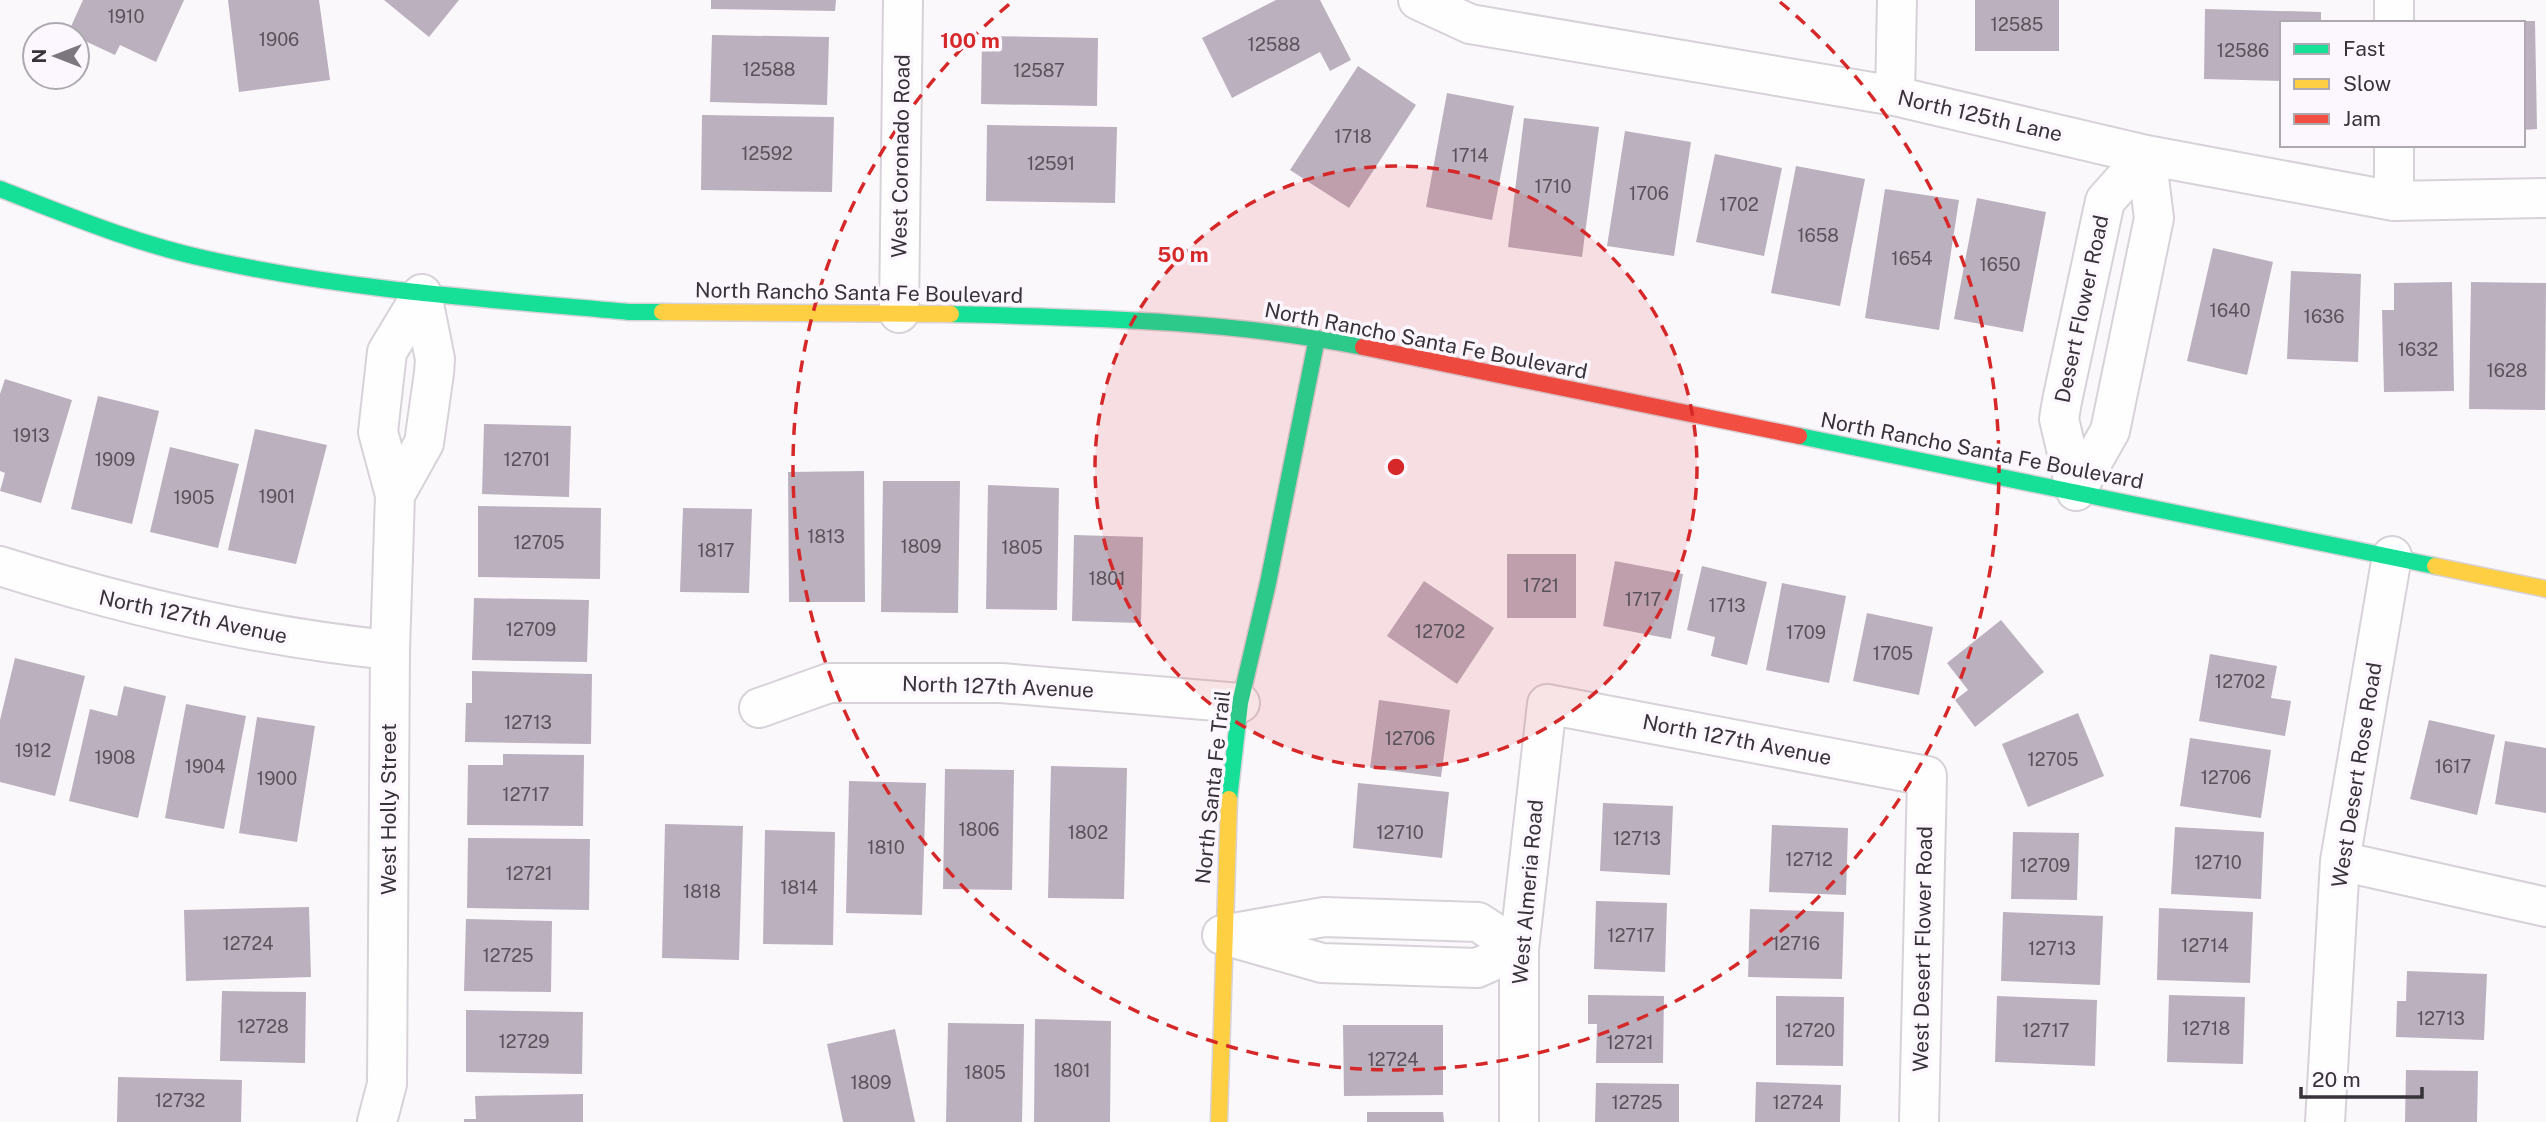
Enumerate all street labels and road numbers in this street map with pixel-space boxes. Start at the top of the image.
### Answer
street label: West Coronado Road [886,54,915,258]
street label: North 125th Lane [1895,84,2065,147]
street label: Desert Flower Road [2049,213,2114,405]
street label: North Rancho Santa Fe Boulevard [695,277,1023,308]
street label: North Rancho Santa Fe Boulevard [1263,297,1590,384]
street label: North Rancho Santa Fe Boulevard [1819,407,2146,494]
street label: North 127th Avenue [97,584,290,649]
street label: West Desert Rose Road [2326,661,2387,889]
street label: North 127th Avenue [902,671,1094,702]
street label: North Santa Fe Trail [1190,689,1235,885]
street label: North 127th Avenue [1640,709,1834,770]
street label: West Holly Street [376,723,401,895]
street label: West Almeria Road [1507,798,1548,986]
street label: West Desert Flower Road [1908,826,1937,1072]

